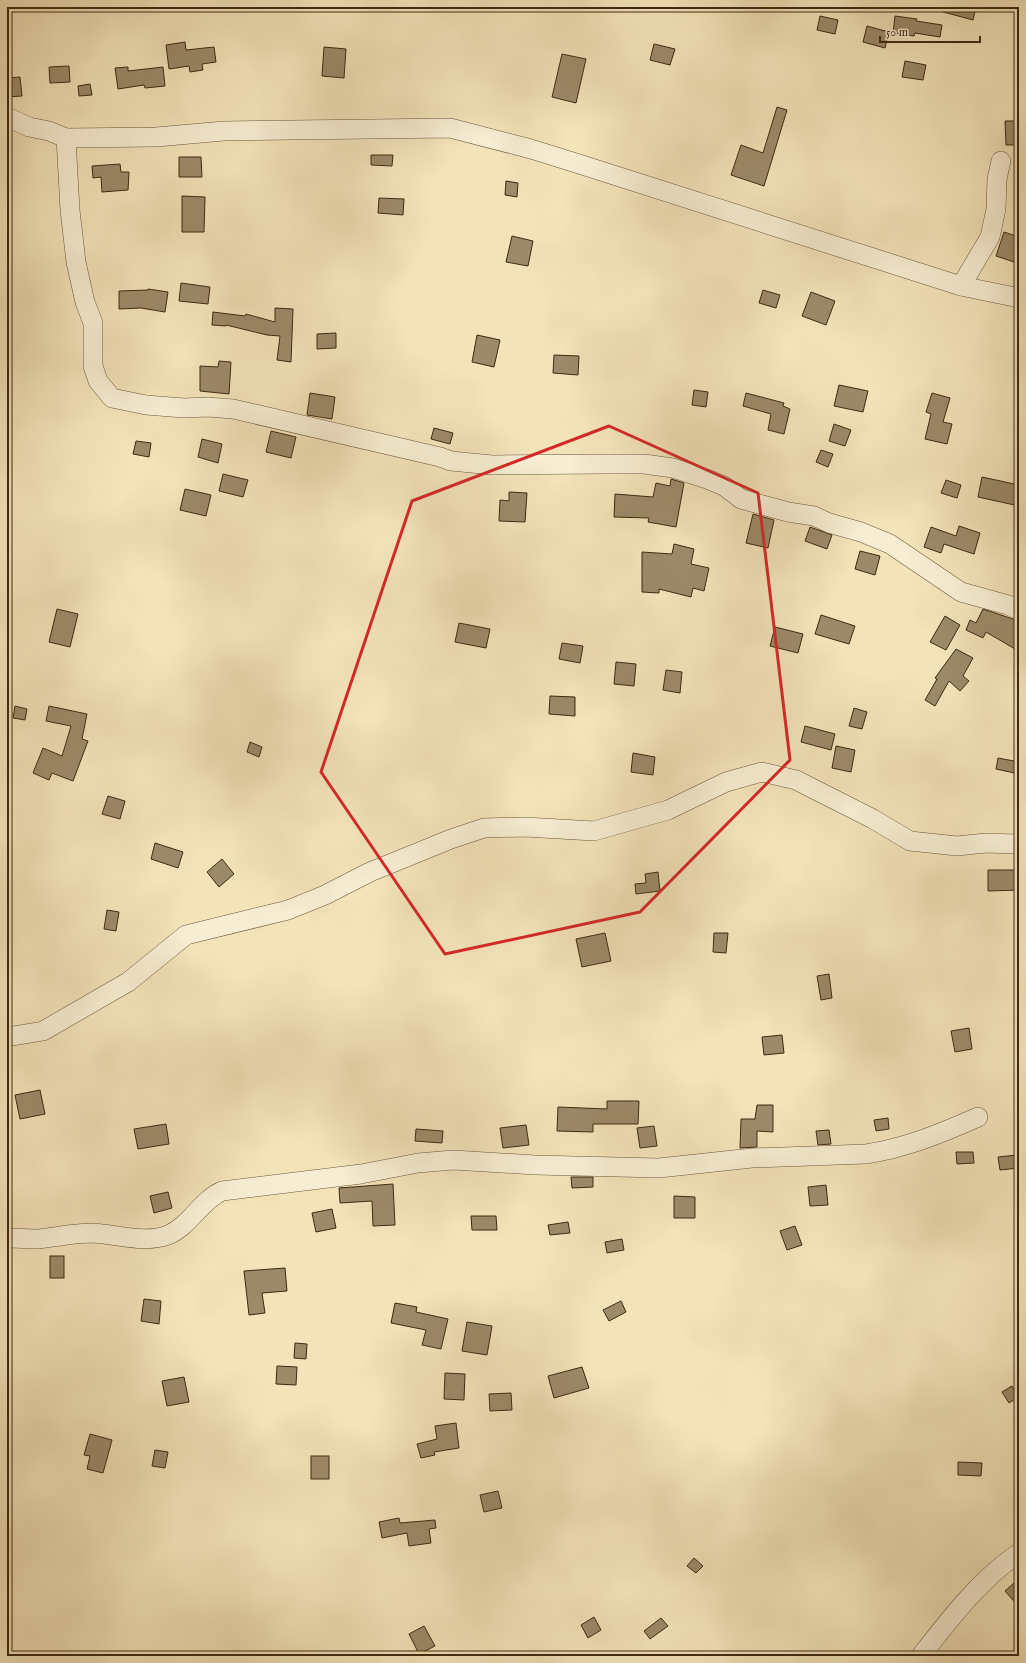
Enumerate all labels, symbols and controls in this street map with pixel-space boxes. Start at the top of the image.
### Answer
scale bar [880,18,980,44]
text: 50 m [886,25,908,40]

